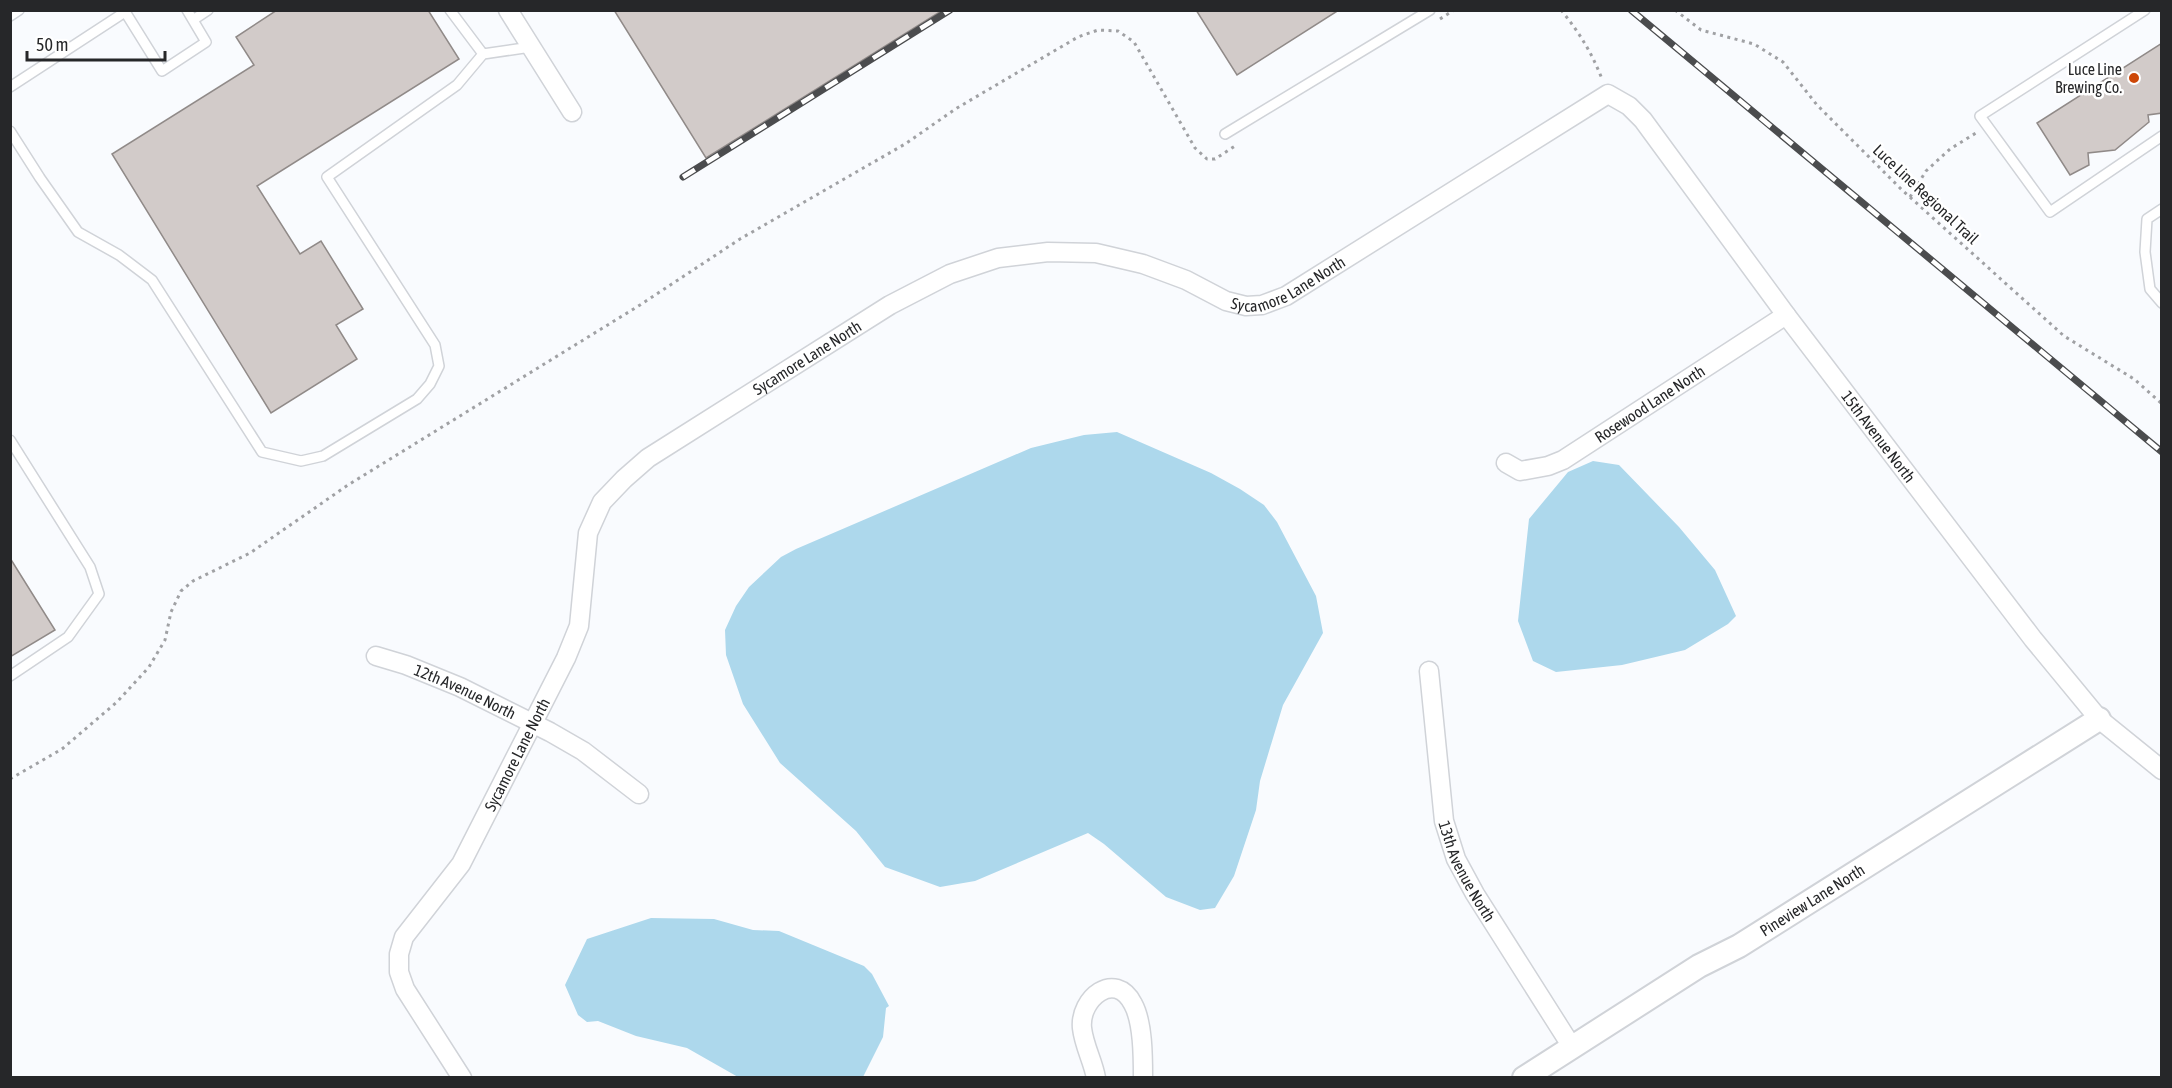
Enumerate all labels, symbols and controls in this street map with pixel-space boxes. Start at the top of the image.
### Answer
scale bar [27,24,165,62]
text: 50 m [36,34,68,55]
place label: Luce Line Brewing Co. [2055,60,2122,97]
marker: Luce Line Brewing Co. [2127,71,2141,85]
street label: Luce Line Regional Trail [1869,141,1983,249]
street label: Sycamore Lane North [1229,252,1348,315]
street label: Sycamore Lane North [750,317,864,398]
street label: Rosewood Lane North [1591,361,1708,446]
street label: 15th Avenue North [1838,387,1919,486]
street label: 12th Avenue North [412,660,519,723]
street label: Sycamore Lane North [481,695,553,814]
street label: 13th Avenue North [1435,818,1499,925]
street label: Pineview Lane North [1757,860,1868,939]

